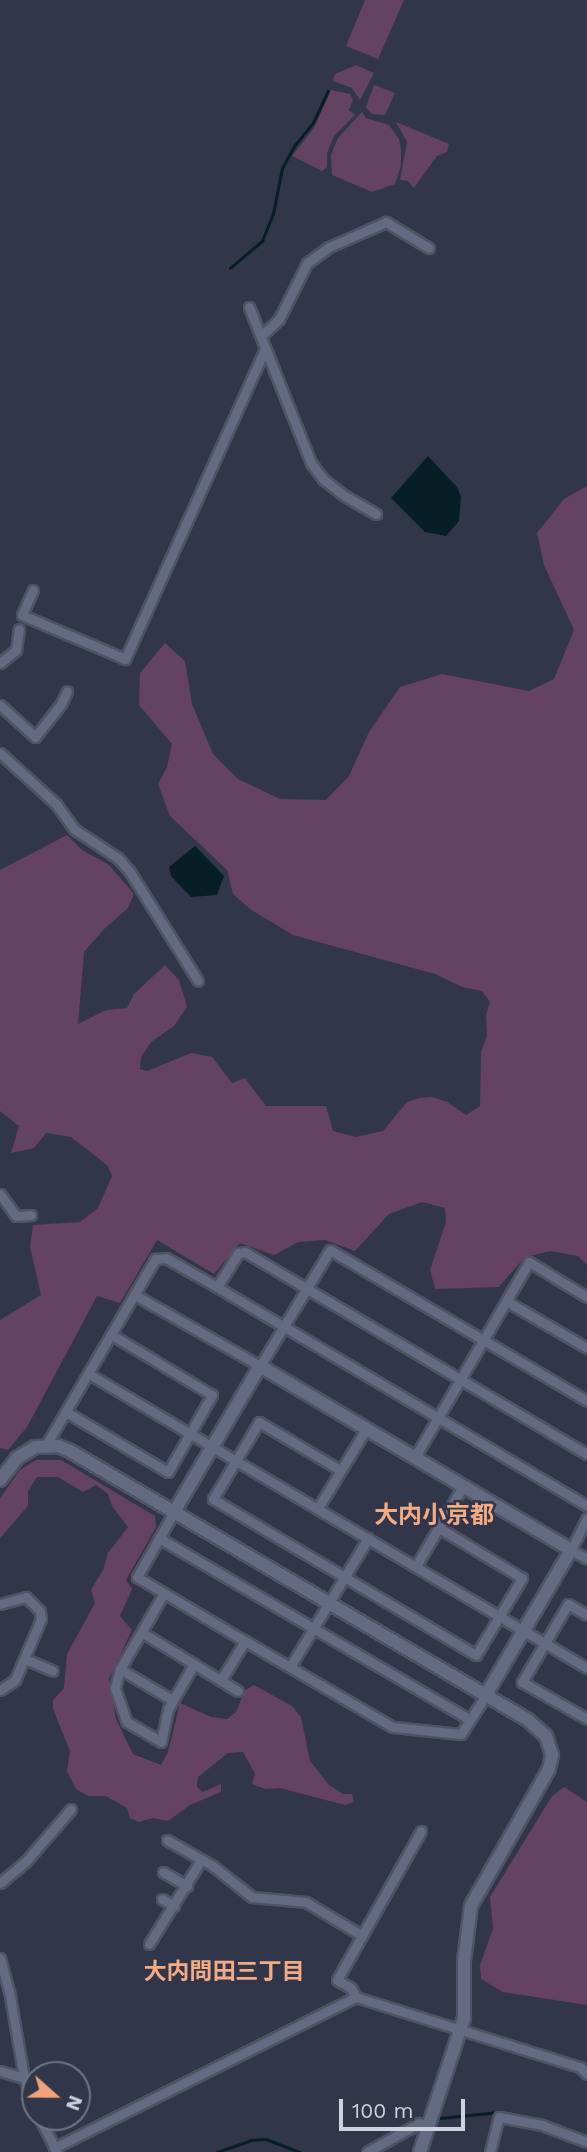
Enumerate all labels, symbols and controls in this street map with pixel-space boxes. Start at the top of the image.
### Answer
district label: 大内小京都 [374,1502,494,1530]
district label: 大内問田三丁目 [144,1958,304,1986]
north arrow [21,2061,91,2131]
scale bar [342,2086,468,2130]
text: N [61,2092,87,2114]
text: 100 m [352,2098,414,2123]

